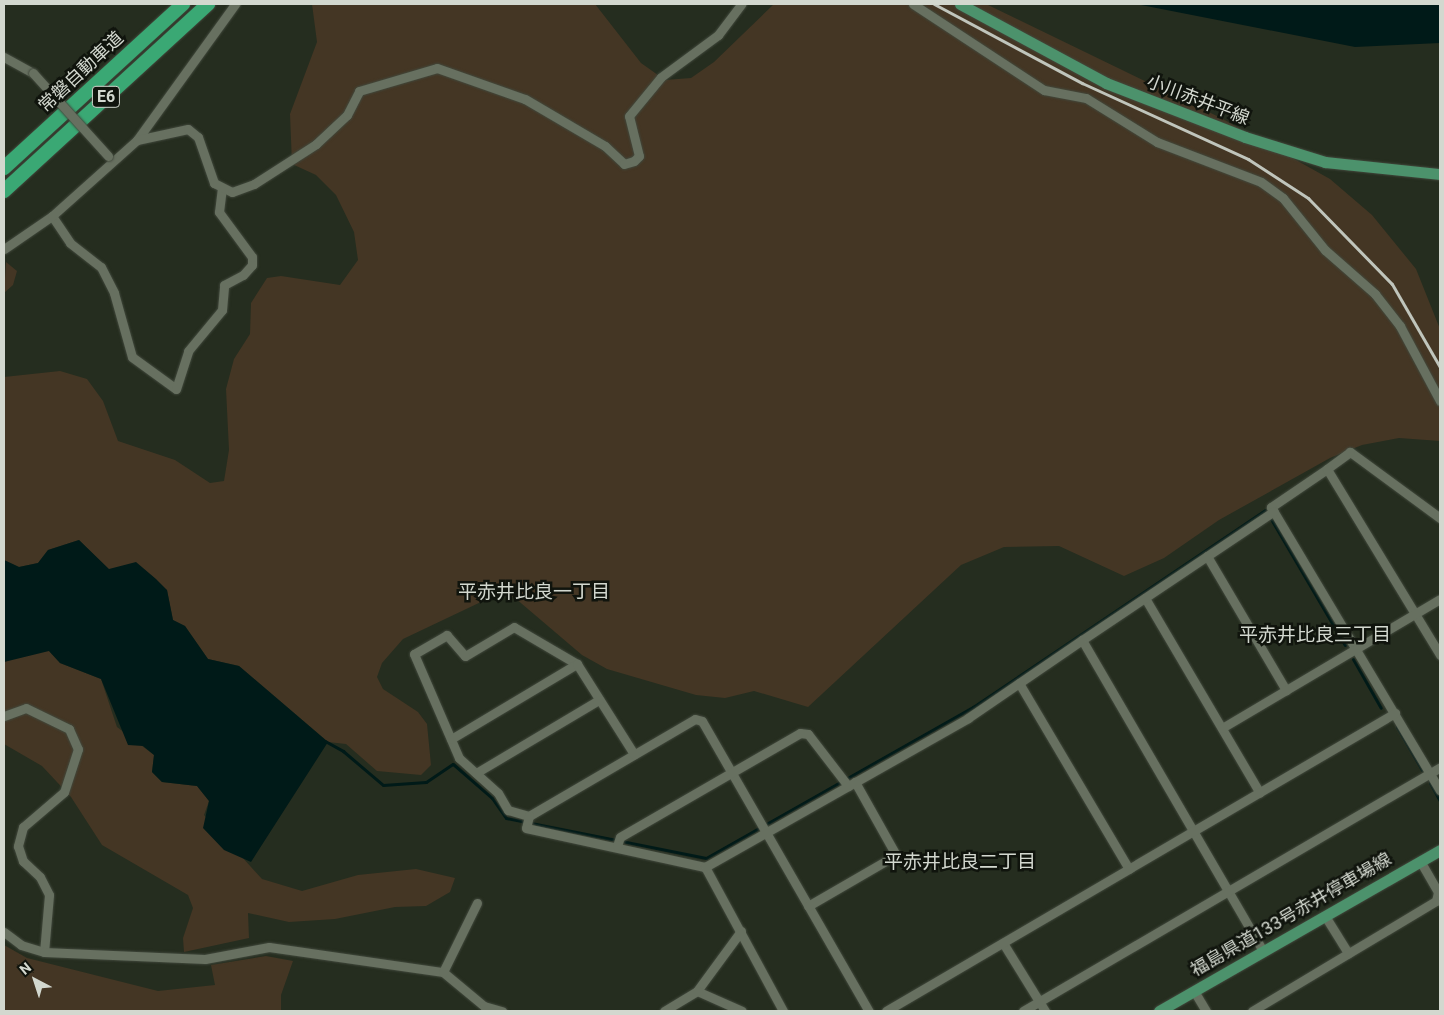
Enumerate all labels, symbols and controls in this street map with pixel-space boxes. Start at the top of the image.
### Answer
street label: 常磐自動車道 [34,27,128,117]
street label: 小川赤井平線 [1144,71,1252,129]
road number: E6 [91,84,121,110]
district label: 平赤井比良一丁目 [458,581,610,603]
district label: 平赤井比良三丁目 [1239,624,1391,646]
street label: 福島県道133号赤井停車場線 [1187,849,1395,981]
district label: 平赤井比良二丁目 [884,851,1036,873]
north arrow [10,955,60,1005]
text: N [16,959,34,978]

